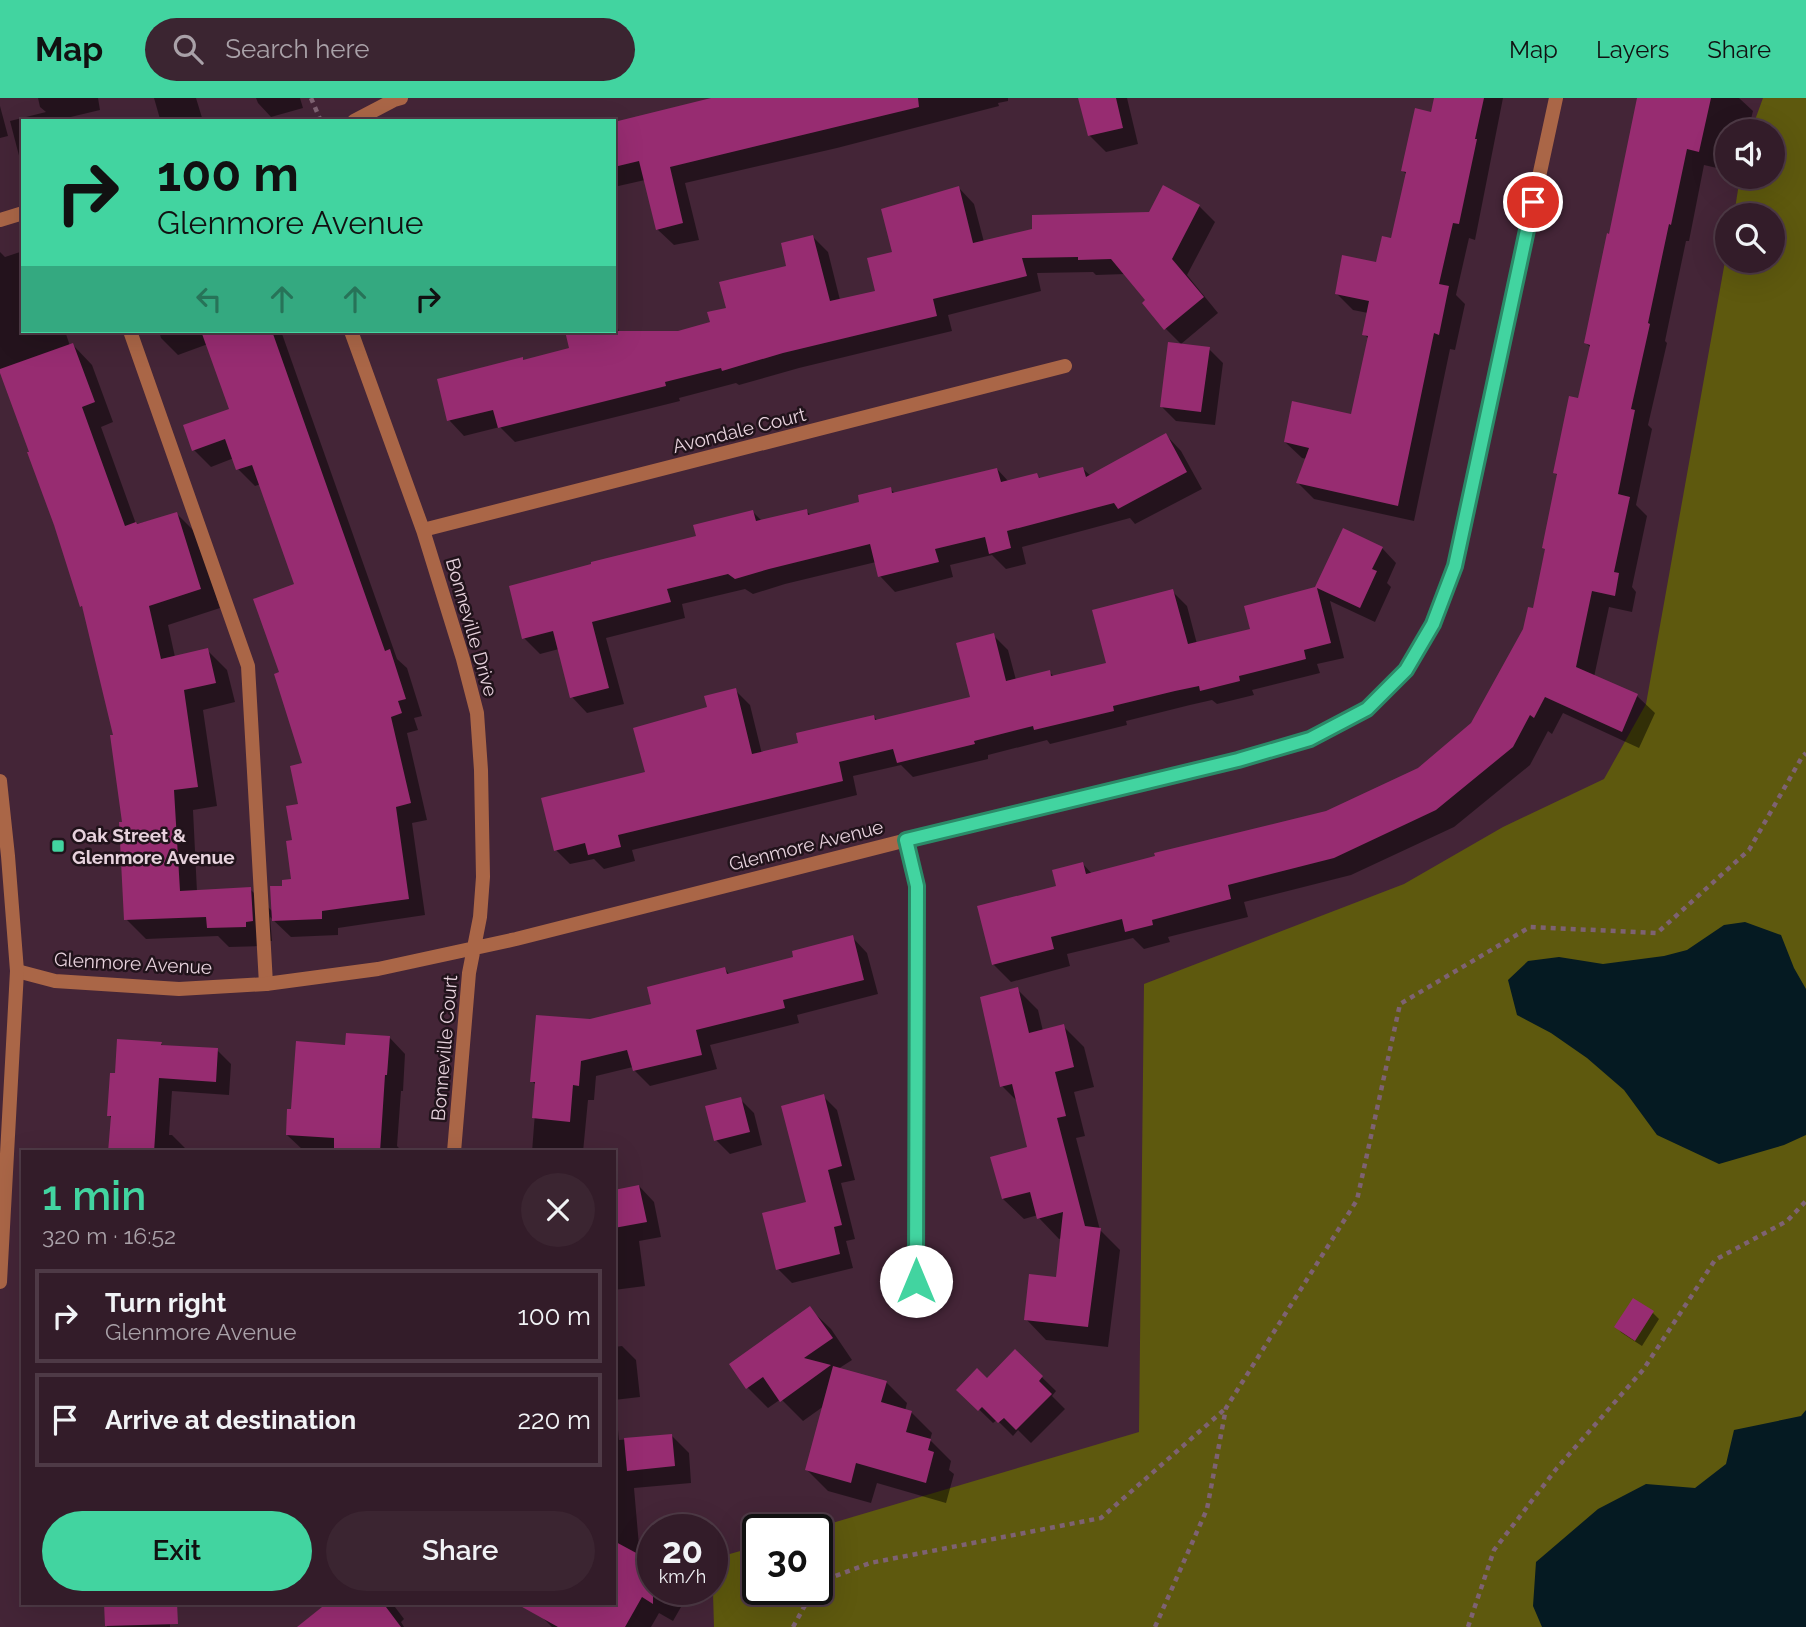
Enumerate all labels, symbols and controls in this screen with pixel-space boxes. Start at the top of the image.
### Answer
search box [145,18,635,81]
text: Map [35,30,103,69]
icon: search [169,30,207,68]
text: Search here [225,34,370,64]
text: Map [1509,35,1558,64]
text: Layers [1596,35,1669,64]
text: Share [1707,35,1771,64]
map controls [1715,119,1785,273]
button: sound [1715,119,1785,189]
text: 100 m [157,145,299,202]
icon: right [42,147,133,238]
pin [1503,172,1563,232]
icon: arrive [1514,183,1552,221]
button: search [1715,203,1785,273]
text: Glenmore Avenue [157,204,423,241]
icon: left [190,280,228,318]
icon: ahead [263,280,301,318]
icon: ahead [336,280,374,318]
icon: right [409,280,447,318]
street label: Avondale Court [670,403,808,457]
street label: Bonneville Drive [442,555,502,699]
street label: Glenmore Avenue [727,815,885,875]
place label: Oak Street & Glenmore Avenue [72,824,235,868]
marker: Oak Street & Glenmore Avenue [50,838,66,854]
street label: Glenmore Avenue [53,948,213,978]
street label: Bonneville Court [427,974,461,1122]
text: 1 min [42,1171,146,1220]
button: close [521,1173,595,1247]
text: 320 m · 16:52 [42,1222,176,1249]
position arrow [879,1244,953,1318]
text: Turn right [105,1288,226,1318]
icon: right [46,1297,84,1335]
text: 100 m [518,1301,591,1331]
text: Glenmore Avenue [105,1318,297,1345]
icon: arrive [46,1401,84,1439]
text: Arrive at destination [105,1405,356,1435]
text: 220 m [517,1405,591,1435]
button: Exit [42,1511,312,1591]
button: Share [326,1511,595,1591]
speed limit sign: 30 [742,1514,833,1605]
text: 20 [662,1530,703,1571]
text: km/h [659,1566,706,1587]

